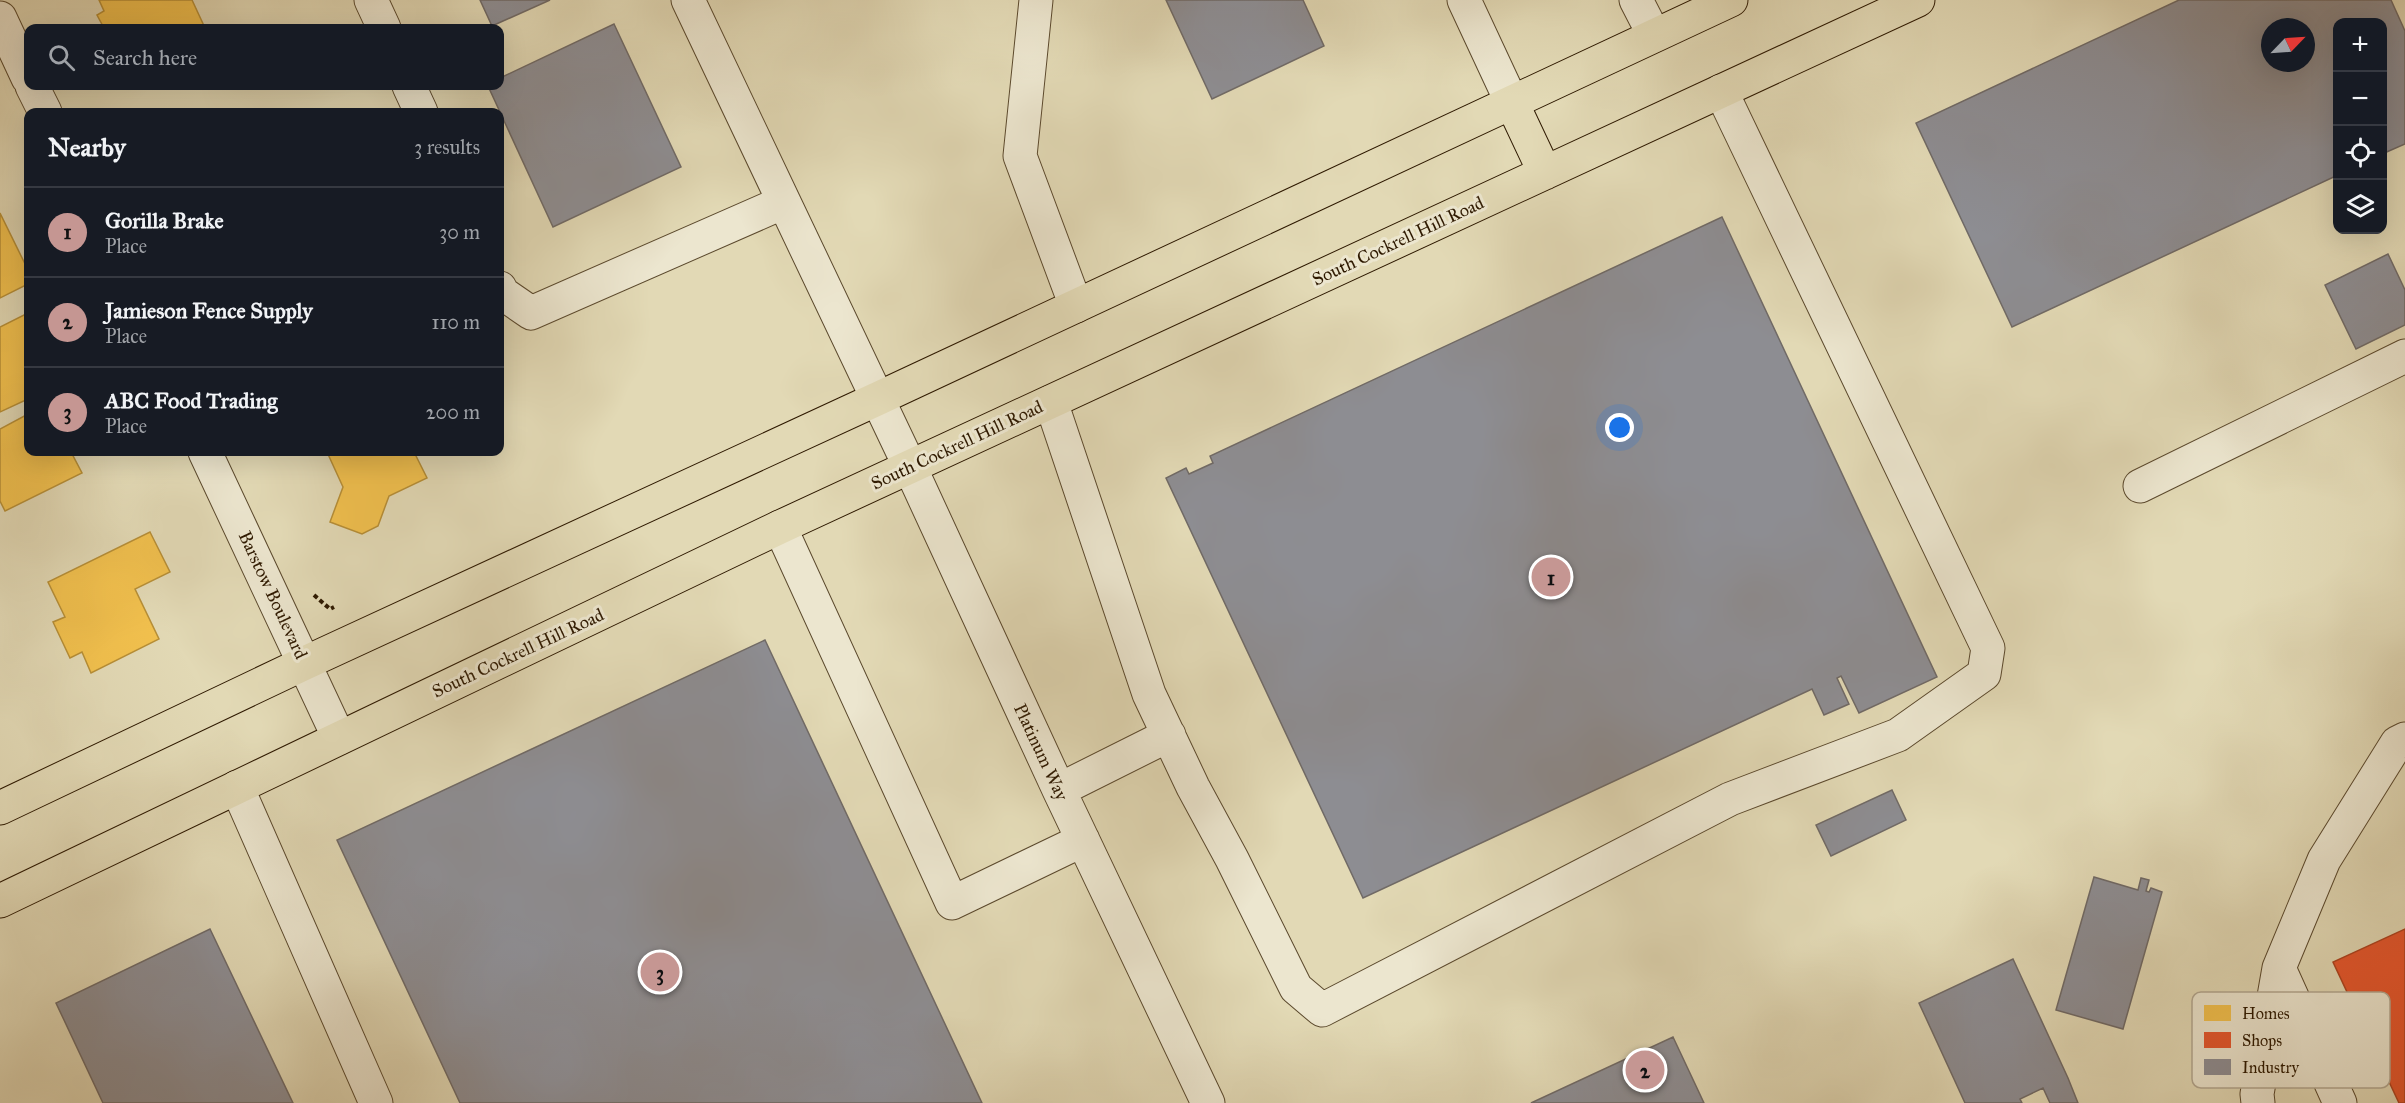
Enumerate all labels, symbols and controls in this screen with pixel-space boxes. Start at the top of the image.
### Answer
north arrow [2261,18,2315,72]
map controls [2333,18,2387,234]
button: + [2333,18,2387,72]
search box [24,24,504,90]
icon: search [45,41,78,74]
text: Search here [93,44,197,71]
button: − [2333,72,2387,126]
button: locate [2333,126,2387,180]
text: Nearby [48,131,126,163]
text: 3 results [414,135,480,159]
button: layers [2333,180,2387,234]
street label: South Cockrell Hill Road [1309,191,1487,291]
text: Gorilla Brake [105,207,224,234]
text: 1 [64,220,71,244]
text: 30 m [439,220,480,244]
text: Place [105,234,147,258]
text: Jamieson Fence Supply [105,297,313,324]
text: 2 [63,310,72,334]
text: 110 m [432,310,480,334]
text: Place [105,324,147,348]
text: ABC Food Trading [105,387,278,414]
street label: South Cockrell Hill Road [868,395,1046,495]
text: 3 [64,400,72,424]
text: 200 m [426,400,480,424]
your location [1605,413,1634,442]
text: Place [105,414,147,438]
street label: Barstow Boulevard [234,527,312,663]
pin: 1 [1532,554,1570,600]
street label: South Cockrell Hill Road [429,603,607,703]
street label: Platinum Way [1009,700,1073,804]
pin: 3 [640,950,680,994]
legend [2192,992,2390,1088]
text: Homes [2242,1004,2290,1023]
text: Shops [2242,1031,2282,1050]
pin: 2 [1626,1048,1664,1092]
text: Industry [2242,1058,2300,1077]

